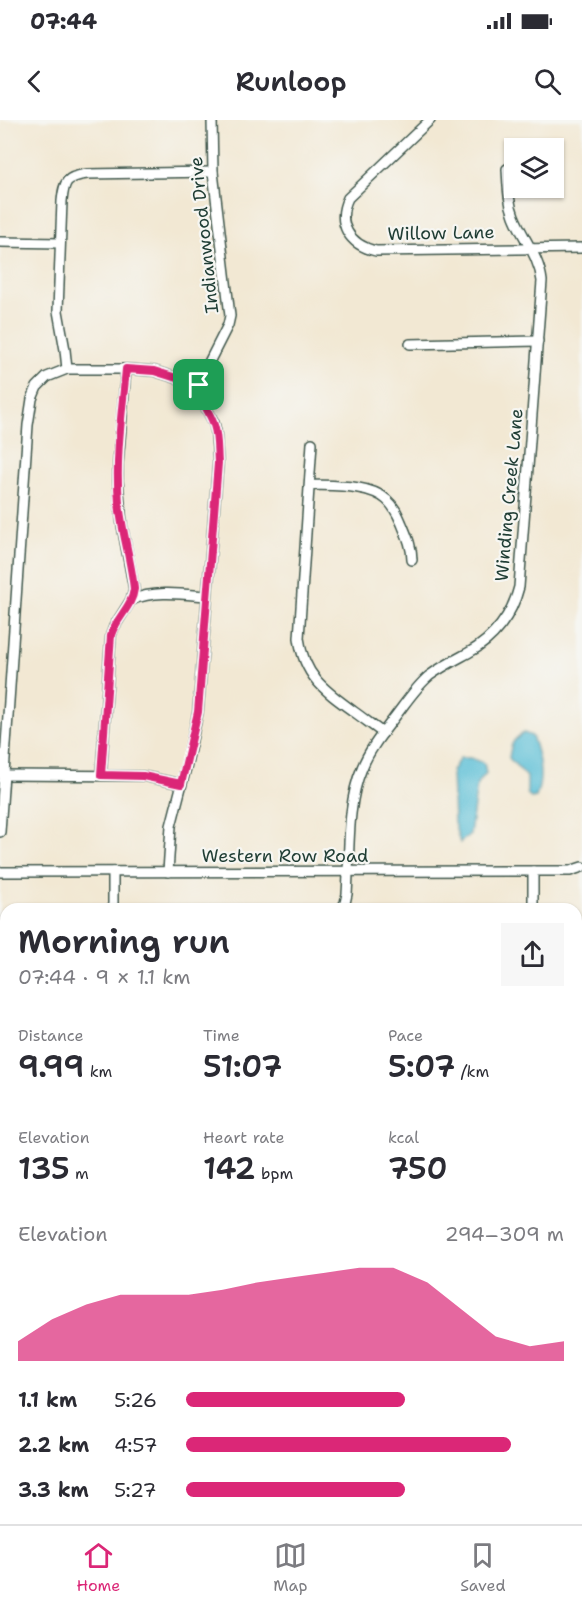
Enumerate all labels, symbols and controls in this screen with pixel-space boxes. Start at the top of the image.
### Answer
text: 07:44 [30,7,97,36]
text: Runloop [235,63,347,100]
icon: back [18,65,51,98]
icon: search [531,65,564,98]
map controls [504,138,564,198]
button: layers [504,138,564,198]
street label: Indianwood Drive [184,155,224,315]
street label: Willow Lane [387,220,495,246]
pin [173,359,224,410]
icon: arrive [182,368,215,401]
street label: Winding Creek Lane [489,407,529,583]
street label: Western Row Road [202,844,368,868]
text: Morning run [18,919,230,964]
button: share [501,923,564,986]
text: 07:44 · 9 × 1.1 km [18,964,190,990]
text: Distance [18,1025,84,1046]
text: Time [203,1025,240,1046]
text: Pace [388,1025,423,1046]
text: 9.99 [18,1046,84,1087]
text: 51:07 [203,1046,282,1087]
text: 5:07 [388,1046,455,1087]
text: km [84,1061,112,1082]
text: /km [455,1061,489,1082]
text: Elevation [18,1127,90,1148]
text: Heart rate [203,1127,285,1148]
text: kcal [388,1127,419,1148]
text: 135 [18,1148,70,1189]
text: 142 [203,1148,256,1189]
text: 750 [388,1148,448,1189]
text: m [70,1163,89,1184]
text: bpm [256,1163,293,1184]
text: Elevation [18,1221,108,1247]
text: 294–309 m [445,1221,564,1247]
text: 1.1 km [18,1387,77,1413]
text: 5:26 [114,1387,157,1413]
text: 2.2 km [18,1432,89,1458]
text: 4:57 [114,1432,157,1458]
text: 3.3 km [18,1477,89,1503]
text: 5:27 [114,1477,157,1503]
tab: Home [76,1539,120,1596]
tab: Map [273,1539,307,1596]
tab: Saved [460,1539,506,1596]

